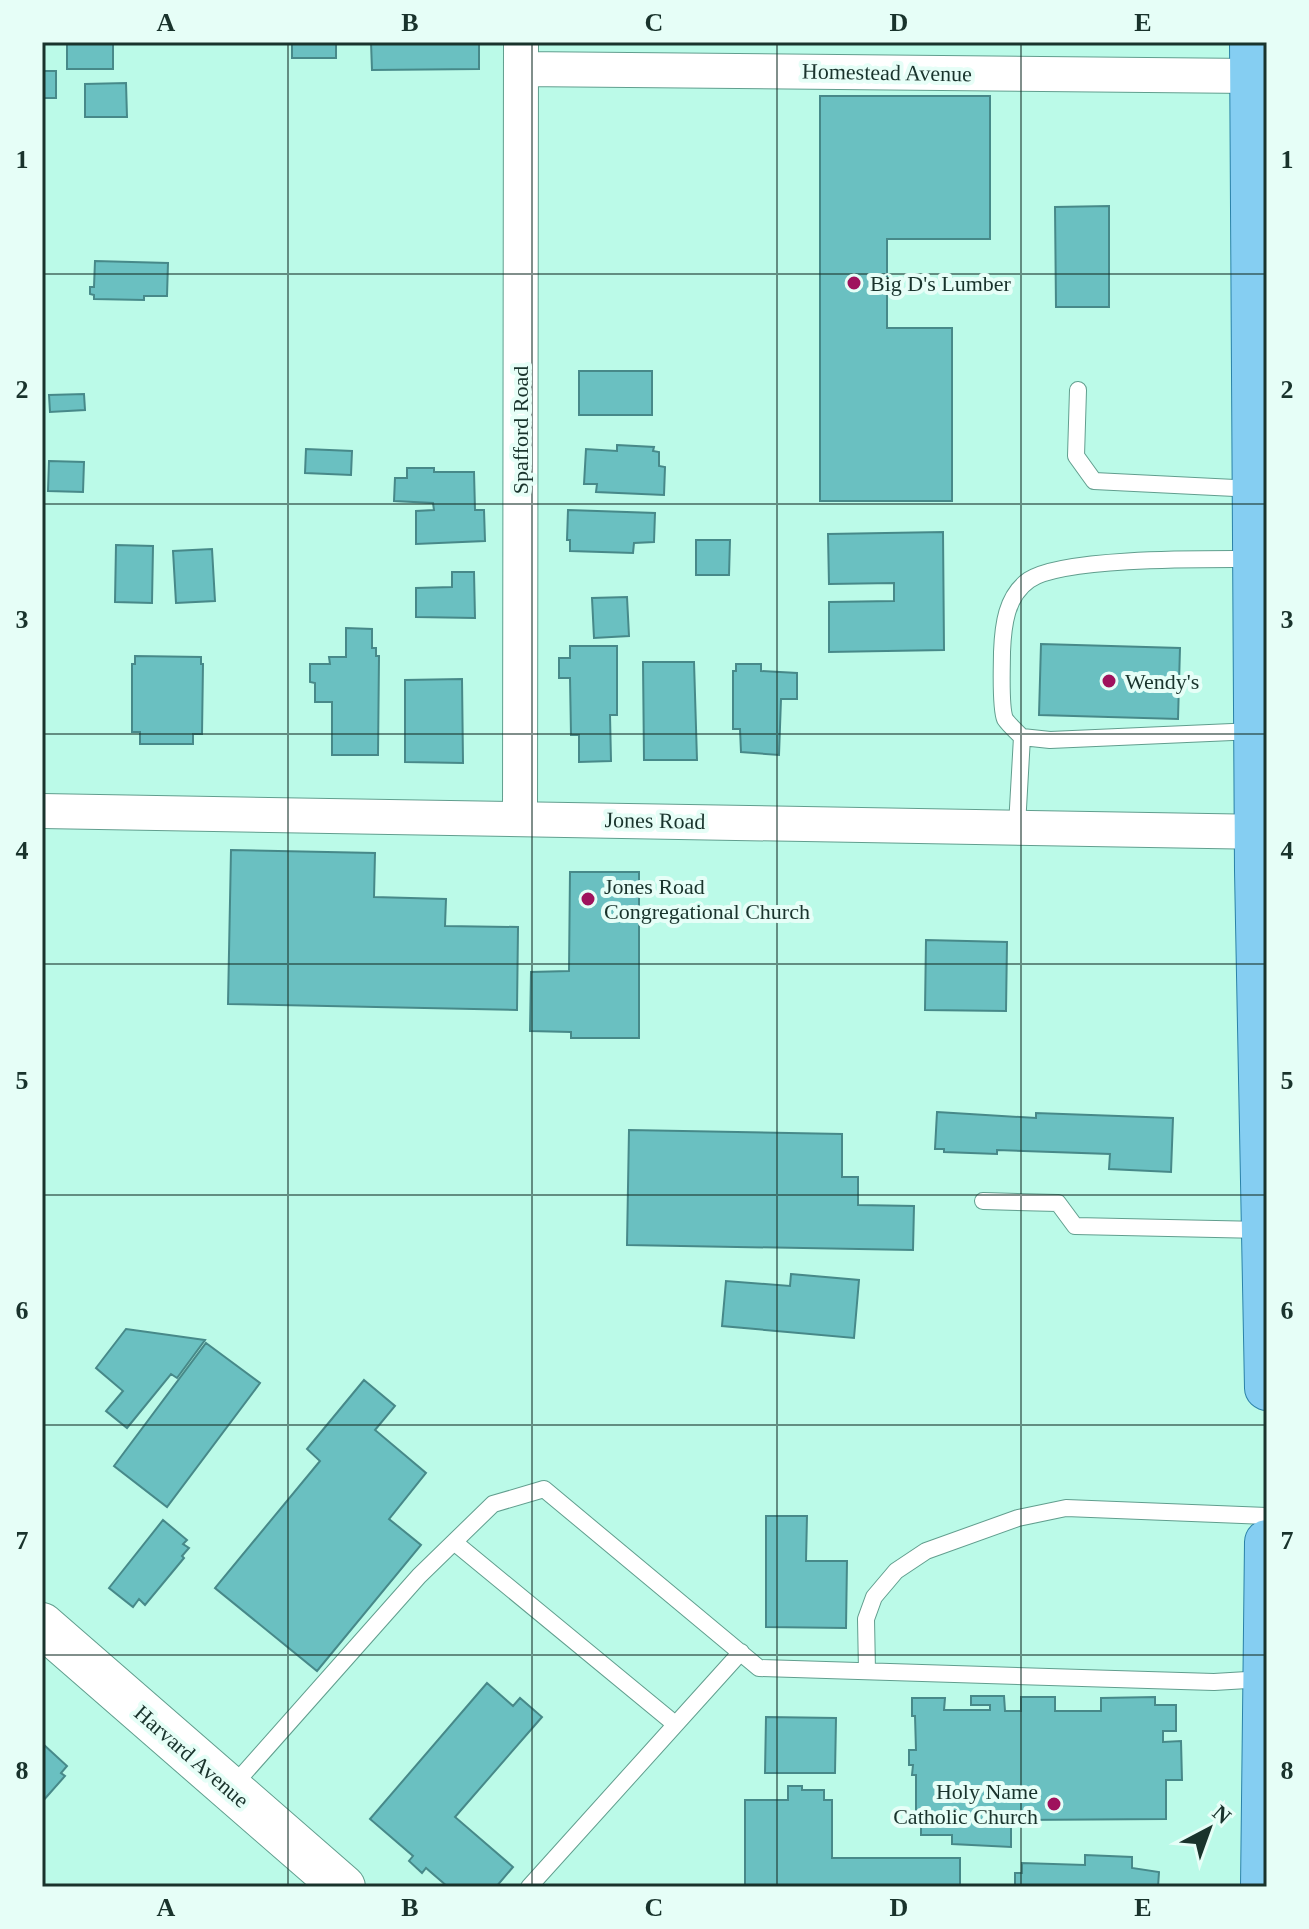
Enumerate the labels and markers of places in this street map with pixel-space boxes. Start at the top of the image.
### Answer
place label: Big D's Lumber [870,271,1012,296]
marker: Big D's Lumber [845,274,863,292]
place label: Wendy's [1125,669,1199,694]
marker: Wendy's [1100,672,1118,690]
place label: Jones Road Congregational Church [604,874,810,924]
marker: Jones Road Congregational Church [579,890,597,908]
place label: Holy Name Catholic Church [893,1779,1038,1829]
marker: Holy Name Catholic Church [1045,1795,1063,1813]

